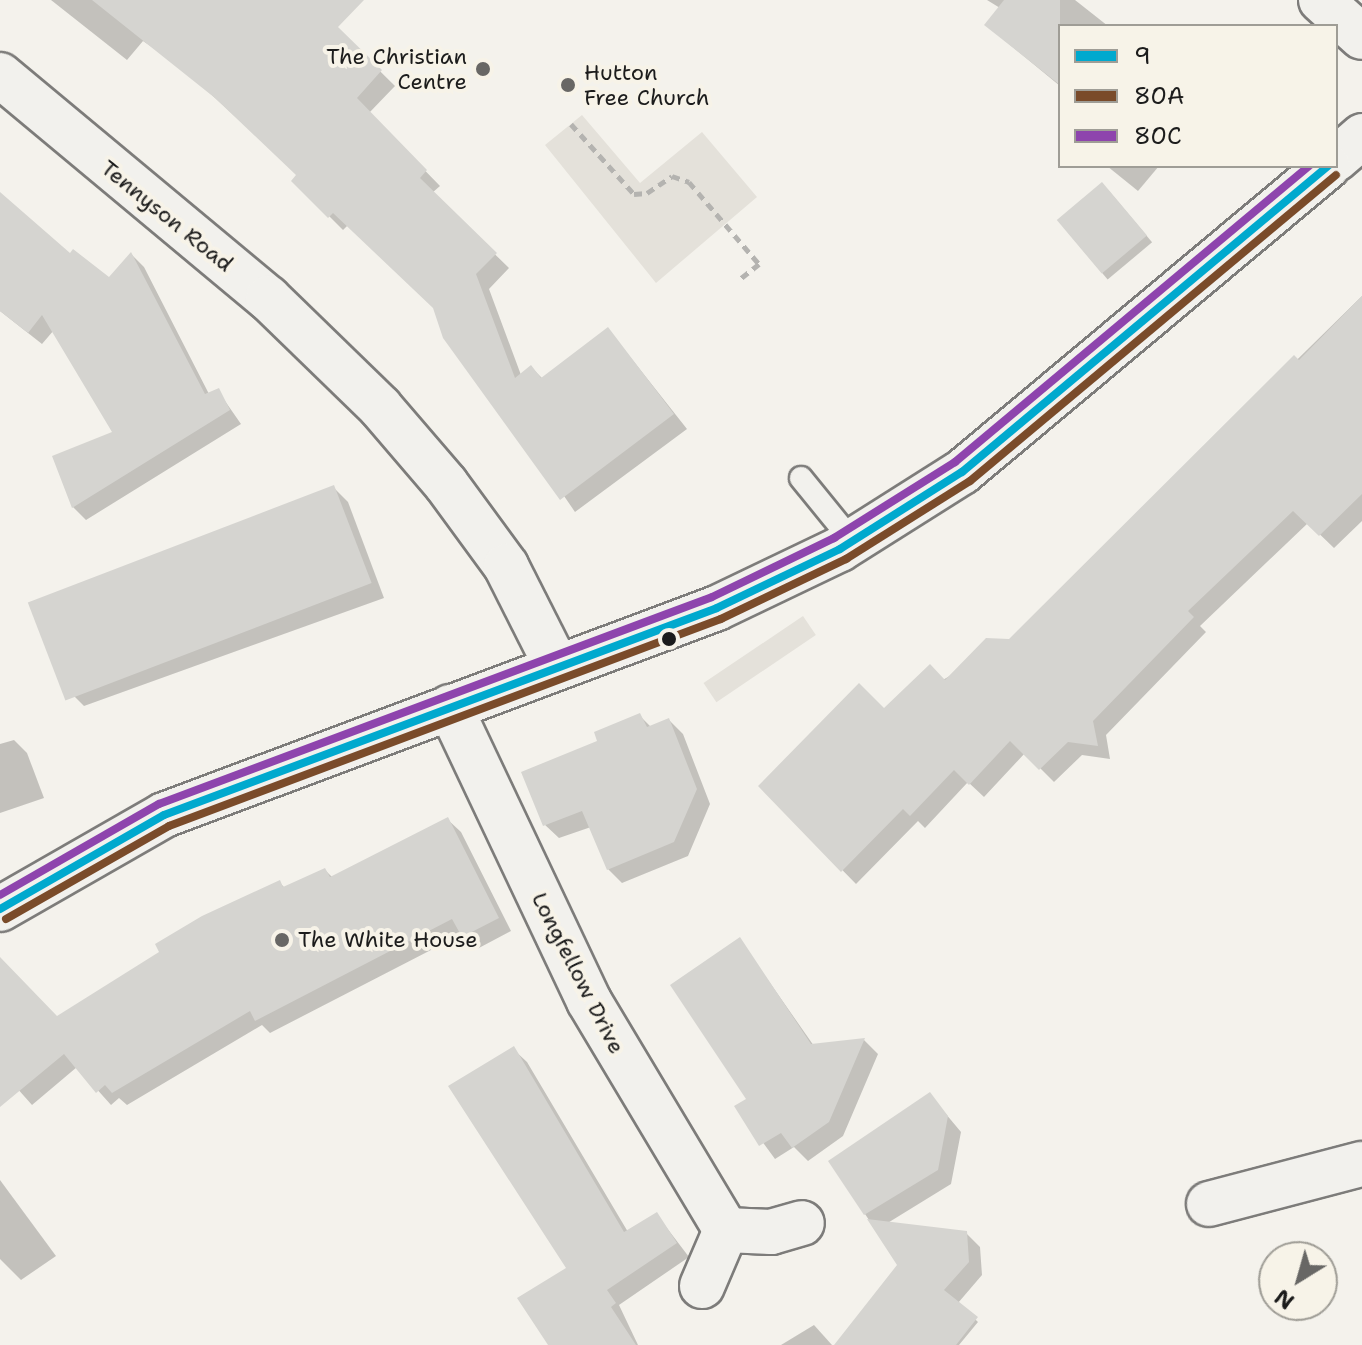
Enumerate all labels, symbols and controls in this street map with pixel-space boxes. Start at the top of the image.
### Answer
legend [1058,24,1338,168]
text: 9 [1134,40,1151,72]
place label: The Christian Centre [326,43,467,94]
place label: Hutton Free Church [584,59,709,110]
marker: The Christian Centre [474,60,492,78]
marker: Hutton Free Church [559,76,577,94]
text: 80A [1134,80,1185,112]
text: 80C [1134,120,1182,152]
street label: Tennyson Road [96,155,238,277]
unlabelled marker [661,631,677,647]
street label: Longfellow Drive [526,888,630,1058]
place label: The White House [298,927,478,953]
marker: The White House [273,931,291,949]
north arrow [1258,1241,1338,1321]
text: N [1269,1282,1300,1316]

